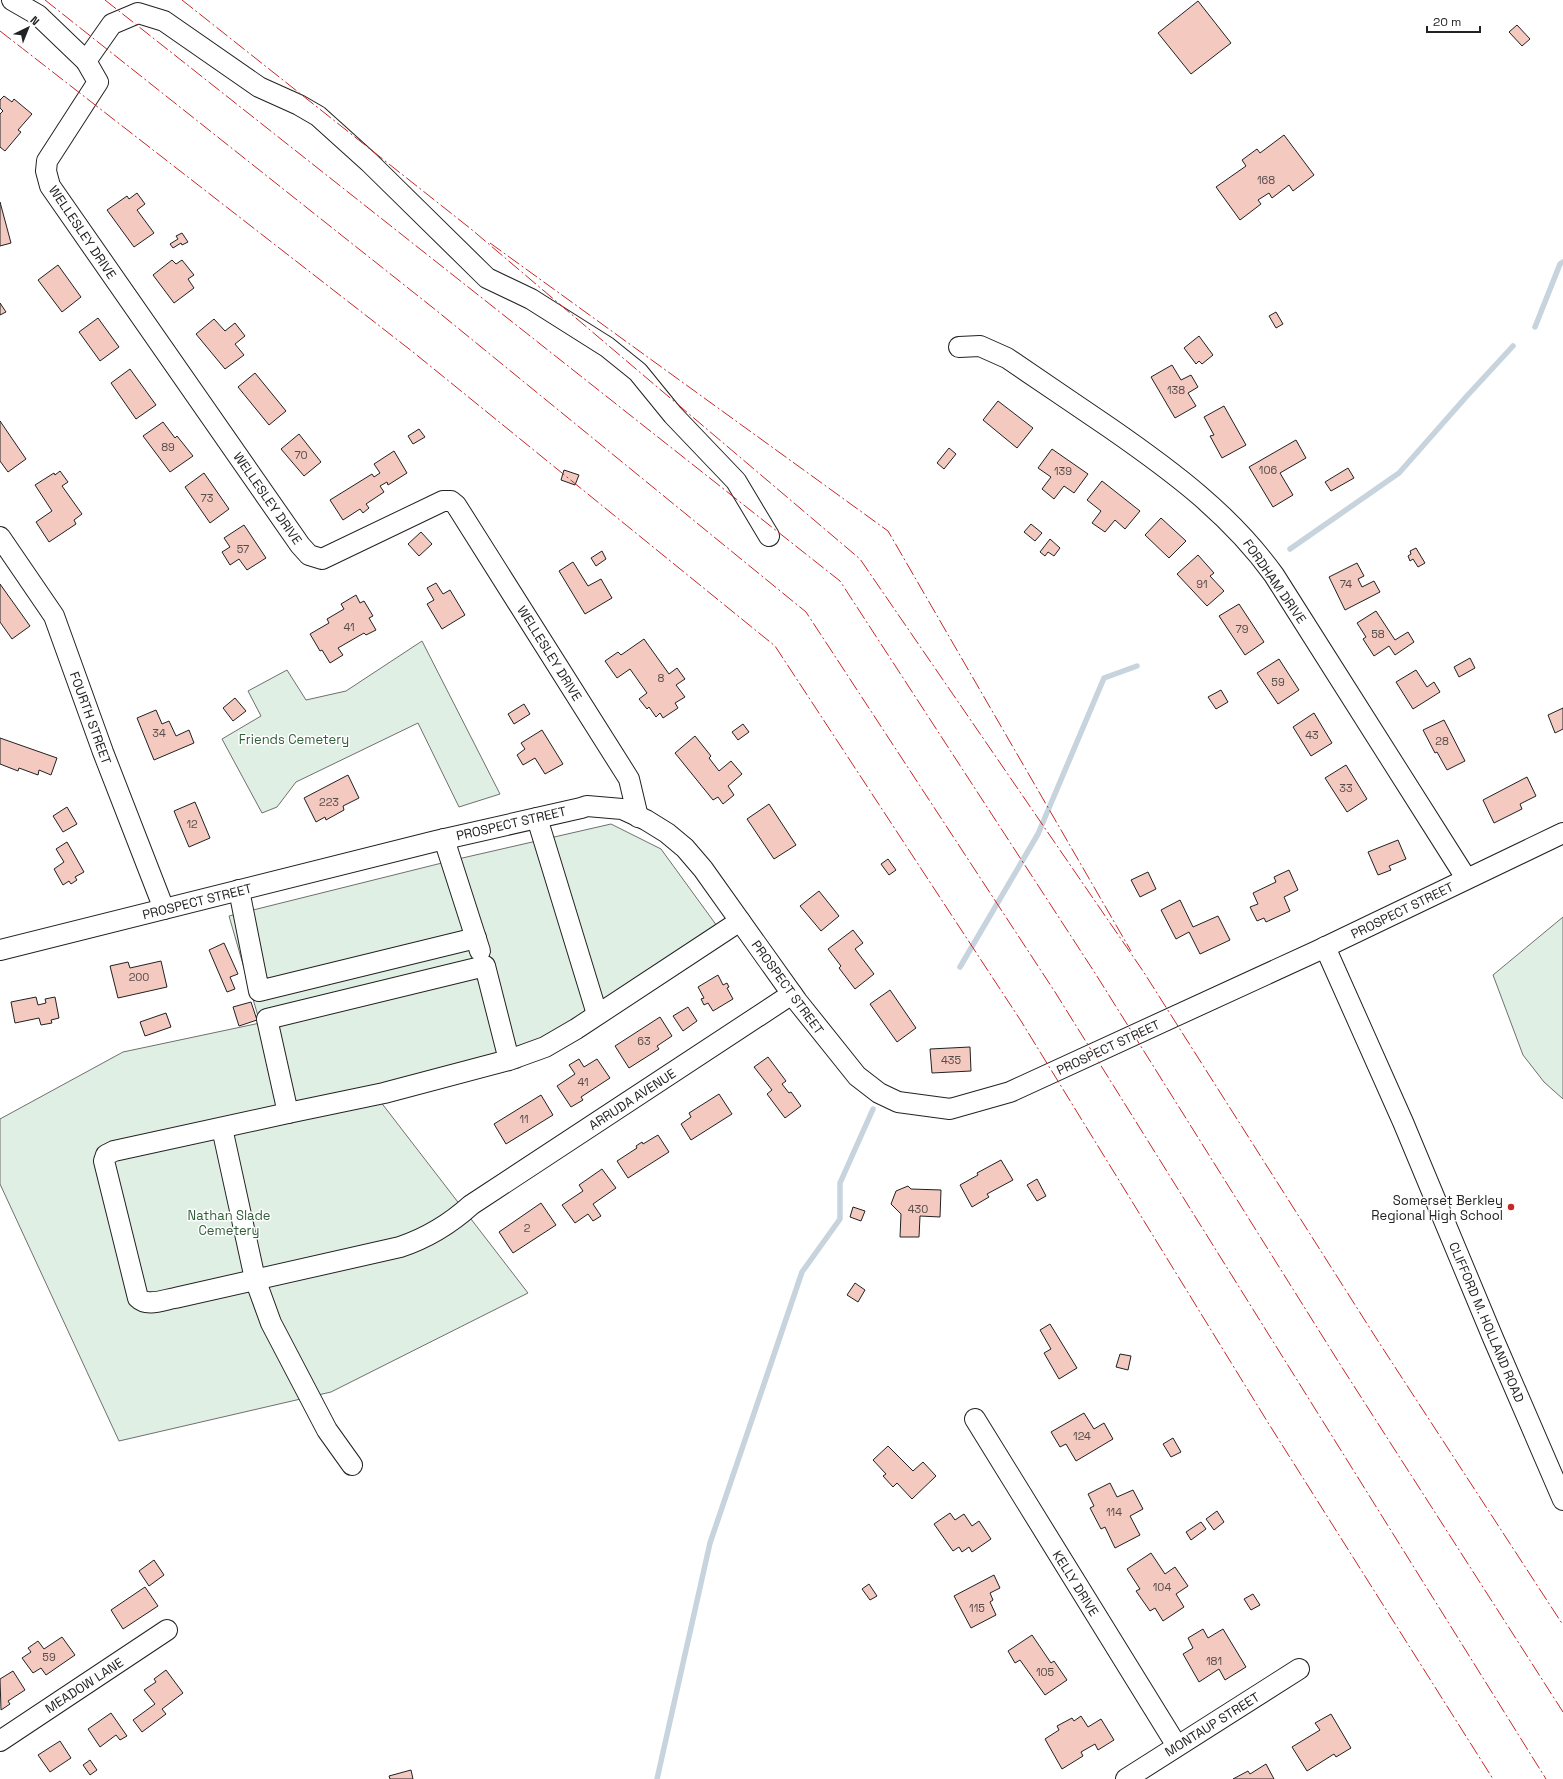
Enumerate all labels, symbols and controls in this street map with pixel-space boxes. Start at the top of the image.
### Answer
north arrow [8,8,48,48]
scale bar [1427,8,1480,34]
text: N [27,13,42,28]
text: 20 m [1433,14,1461,30]
house number: 168 [1257,173,1275,187]
street label: WELLESLEY DRIVE [45,182,120,282]
house number: 138 [1167,383,1185,397]
house number: 89 [161,440,175,454]
house number: 70 [294,448,308,462]
street label: WELLESLEY DRIVE [229,449,306,548]
house number: 106 [1259,463,1277,477]
house number: 139 [1054,464,1072,478]
house number: 73 [201,491,214,505]
street label: FORDHAM DRIVE [1239,536,1310,627]
house number: 57 [237,542,249,556]
house number: 91 [1196,577,1208,591]
house number: 74 [1340,577,1352,591]
street label: WELLESLEY DRIVE [513,603,586,704]
house number: 41 [343,620,355,634]
house number: 79 [1236,622,1249,636]
house number: 58 [1371,627,1385,641]
street label: FOURTH STREET [66,669,115,767]
house number: 8 [658,671,665,685]
house number: 59 [1271,675,1285,689]
house number: 34 [152,726,166,740]
house number: 43 [1305,728,1319,742]
park label: Friends Cemetery [239,731,349,748]
house number: 28 [1435,734,1449,748]
house number: 33 [1339,781,1353,795]
house number: 223 [319,795,339,809]
street label: PROSPECT STREET [454,802,568,844]
house number: 12 [186,817,198,831]
street label: PROSPECT STREET [1348,878,1457,943]
street label: PROSPECT STREET [141,880,254,923]
street label: PROSPECT STREET [748,937,828,1038]
house number: 200 [129,970,149,984]
street label: PROSPECT STREET [1054,1016,1163,1079]
house number: 63 [637,1034,651,1048]
house number: 435 [941,1053,961,1067]
street label: ARRUDA AVENUE [586,1065,679,1134]
house number: 41 [577,1075,589,1089]
house number: 11 [519,1112,529,1126]
place label: Somerset Berkley Regional High School [1371,1192,1503,1224]
house number: 430 [908,1202,928,1216]
marker: Somerset Berkley Regional High School [1506,1202,1516,1212]
park label: Nathan Slade Cemetery [188,1207,270,1239]
house number: 2 [524,1221,531,1235]
street label: CLIFFORD M. HOLLAND ROAD [1445,1239,1528,1405]
house number: 124 [1073,1429,1091,1443]
house number: 114 [1106,1505,1122,1519]
street label: KELLY DRIVE [1049,1547,1102,1619]
house number: 104 [1153,1580,1171,1594]
house number: 115 [969,1601,985,1615]
house number: 59 [42,1650,56,1664]
street label: MEADOW LANE [42,1654,127,1717]
house number: 181 [1206,1654,1222,1668]
house number: 105 [1036,1665,1055,1679]
street label: MONTAUP STREET [1162,1688,1263,1760]

